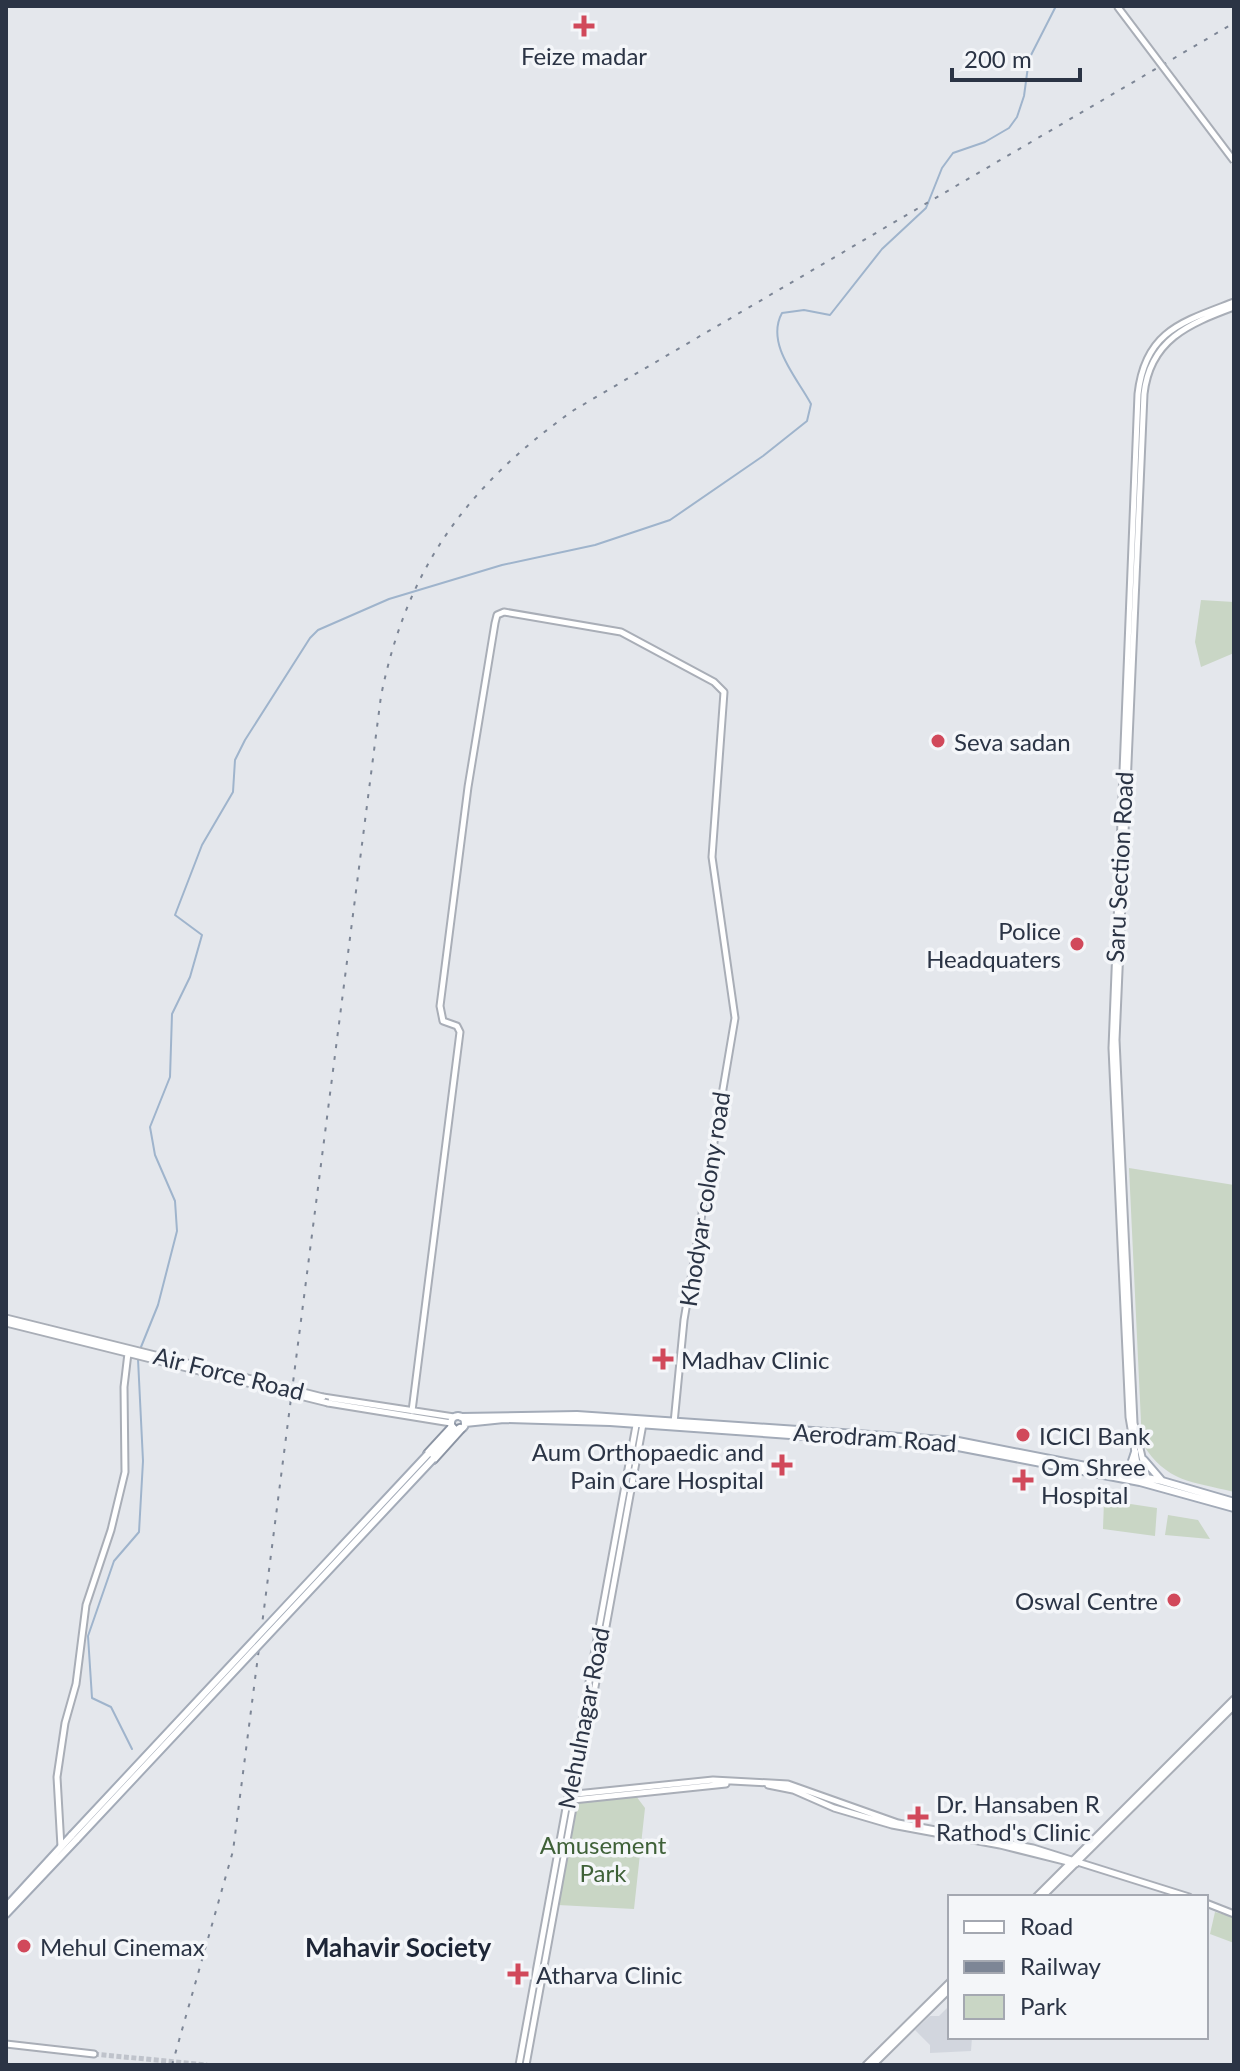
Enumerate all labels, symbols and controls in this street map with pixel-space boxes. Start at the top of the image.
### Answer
marker: Feize madar [573,15,595,37]
scale bar [952,32,1080,82]
place label: Feize madar [521,41,647,70]
text: 200 m [964,44,1032,73]
place label: Seva sadan [954,727,1071,756]
marker: Seva sadan [929,732,947,750]
street label: Saru Section Road [1100,771,1138,963]
place label: Police Headquaters [926,916,1061,973]
marker: Police Headquaters [1068,935,1086,953]
street label: Khodyar colony road [673,1089,735,1309]
street label: Air Force Road [151,1340,307,1406]
place label: Madhav Clinic [681,1345,829,1374]
marker: Madhav Clinic [652,1348,674,1370]
street label: Aerodram Road [792,1417,958,1457]
place label: ICICI Bank [1039,1421,1151,1450]
marker: ICICI Bank [1014,1426,1032,1444]
place label: Aum Orthopaedic and Pain Care Hospital [532,1437,764,1494]
place label: Om Shree Hospital [1041,1452,1146,1509]
marker: Aum Orthopaedic and Pain Care Hospital [771,1454,793,1476]
marker: Om Shree Hospital [1012,1469,1034,1491]
place label: Oswal Centre [1015,1586,1158,1615]
marker: Oswal Centre [1165,1591,1183,1609]
street label: Mehulnagar Road [551,1625,615,1811]
place label: Dr. Hansaben R Rathod's Clinic [936,1789,1100,1846]
marker: Dr. Hansaben R Rathod's Clinic [907,1806,929,1828]
park label: Amusement Park [540,1830,667,1887]
legend [948,1895,1208,2039]
text: Road [1020,1911,1073,1940]
district label: Mahavir Society [305,1931,491,1963]
place label: Mehul Cinemax [40,1932,205,1961]
marker: Mehul Cinemax [15,1937,33,1955]
text: Railway [1020,1951,1102,1980]
place label: Atharva Clinic [536,1960,682,1989]
marker: Atharva Clinic [507,1963,529,1985]
text: Park [1020,1991,1068,2020]

